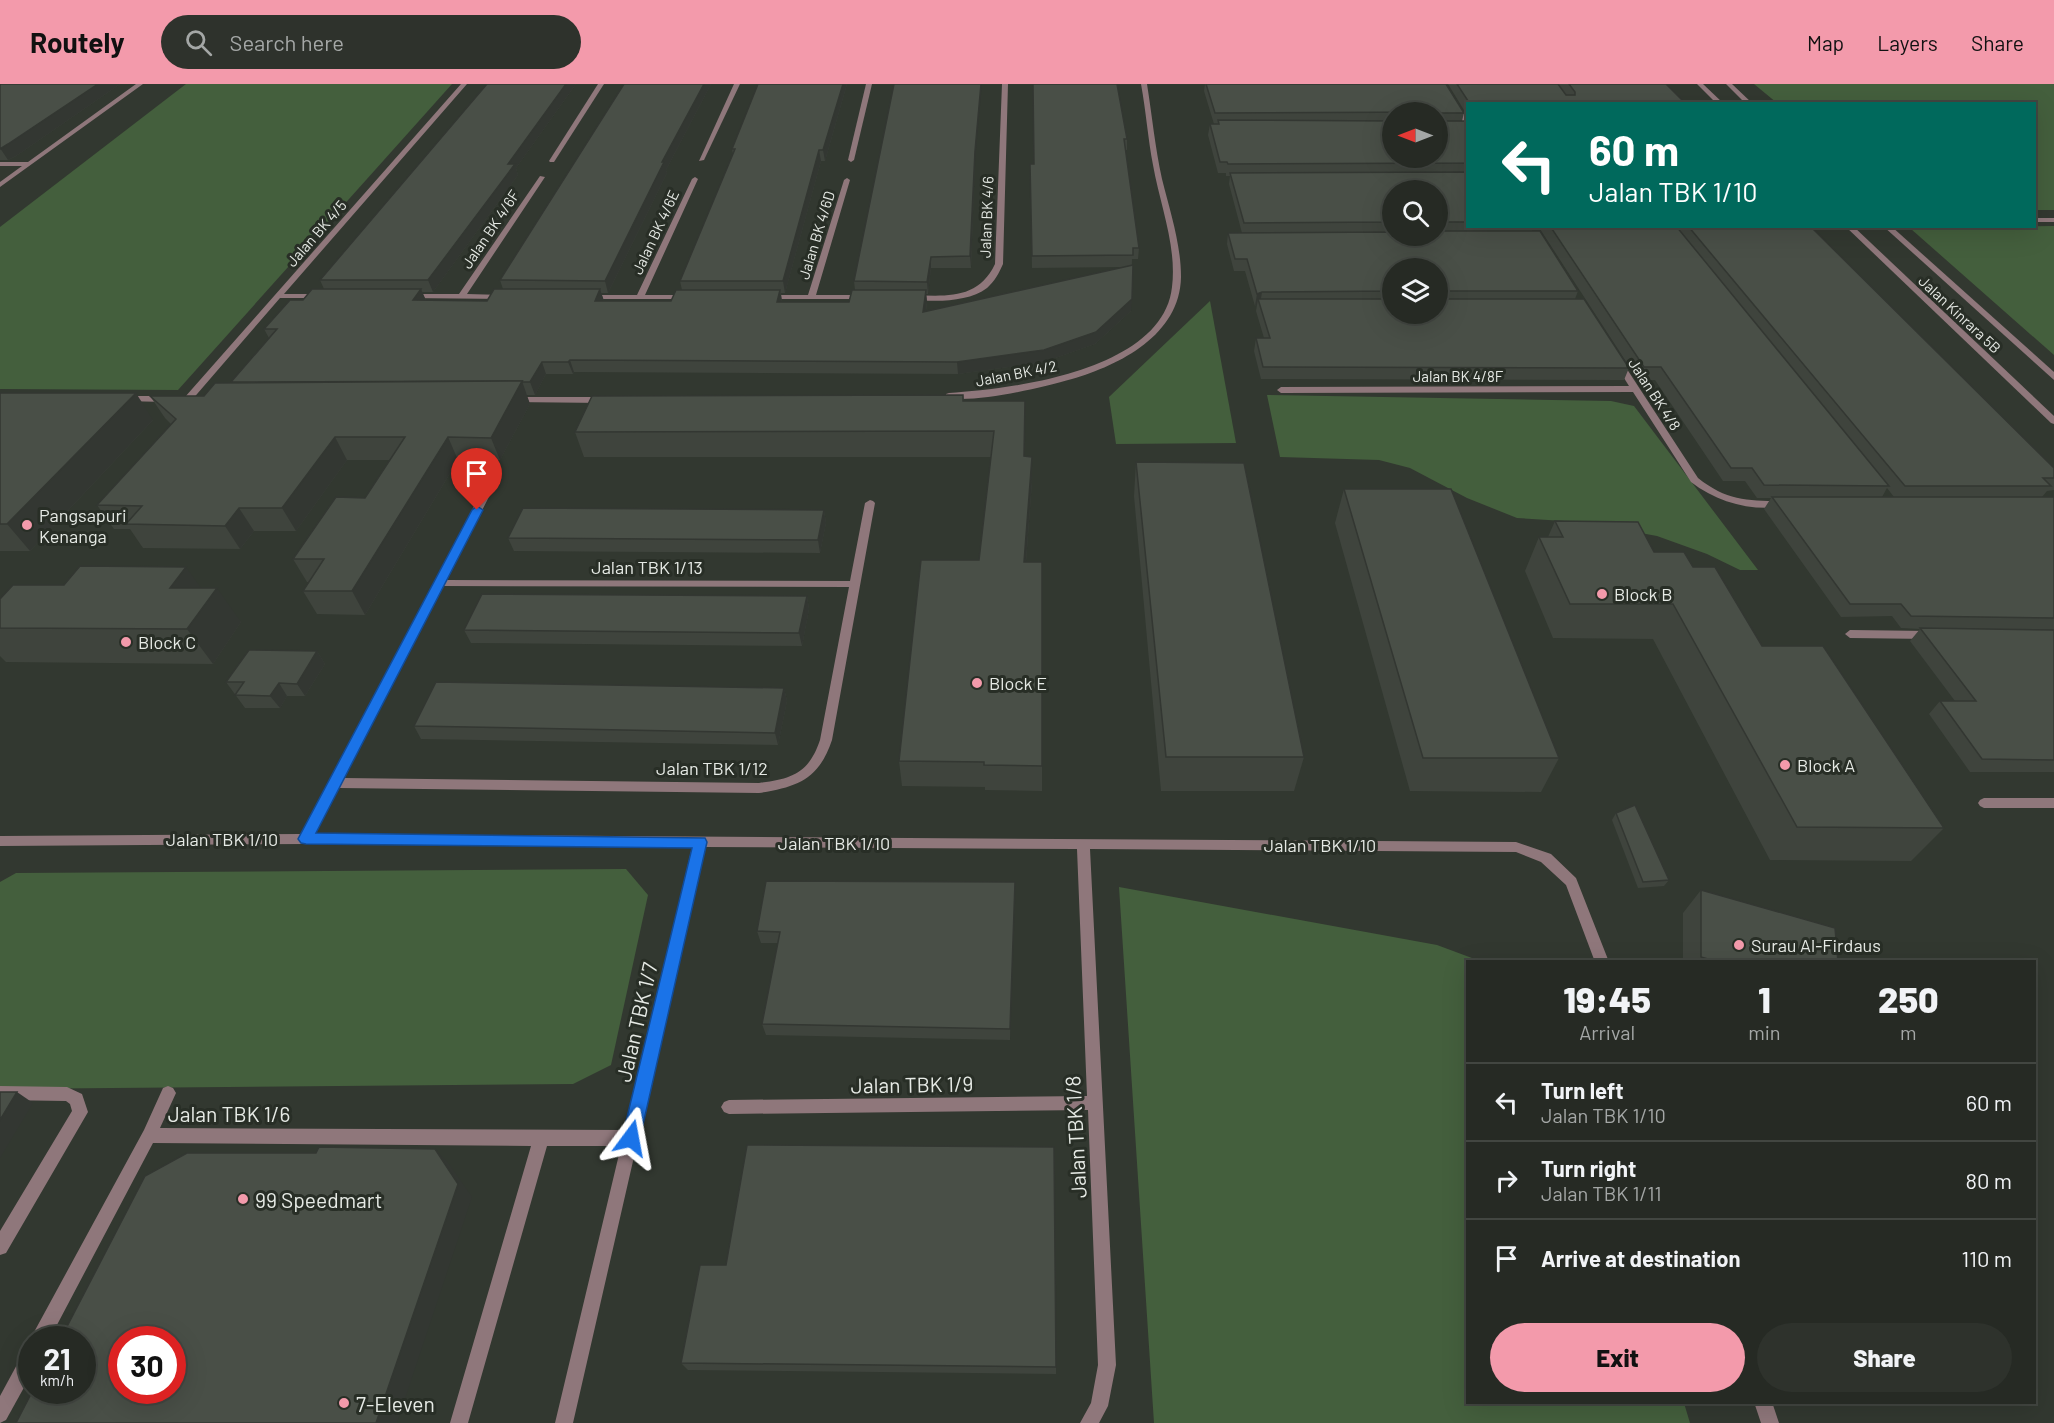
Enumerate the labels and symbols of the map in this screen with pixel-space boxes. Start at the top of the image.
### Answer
north arrow [1382,102,1448,168]
street label: Jalan BK 4/6 [976,176,996,258]
street label: Jalan BK 4/6F [457,186,523,272]
street label: Jalan BK 4/6E [628,187,682,277]
street label: Jalan BK 4/6D [794,189,838,281]
street label: Jalan BK 4/5 [282,196,350,270]
street label: Jalan Kinrara 5B [1915,271,2005,357]
street label: Jalan BK 4/8 [1625,355,1685,433]
street label: Jalan BK 4/2 [974,356,1058,390]
street label: Jalan BK 4/8F [1413,367,1504,385]
pin [451,448,502,510]
place label: Pangsapuri Kenanga [39,504,127,547]
marker: Pangsapuri Kenanga [20,518,34,532]
street label: Jalan TBK 1/13 [591,556,703,578]
place label: Block B [1614,583,1673,605]
marker: Block B [1595,587,1609,601]
place label: Block C [138,631,196,653]
marker: Block C [119,635,133,649]
place label: Block E [989,672,1047,694]
marker: Block E [970,676,984,690]
place label: Block A [1797,754,1855,776]
street label: Jalan TBK 1/12 [656,757,768,779]
marker: Block A [1778,758,1792,772]
street label: Jalan TBK 1/10 [166,828,278,850]
street label: Jalan TBK 1/10 [778,832,890,854]
street label: Jalan TBK 1/10 [1264,834,1376,856]
place label: Surau Al-Firdaus [1751,934,1881,956]
marker: Surau Al-Firdaus [1732,938,1746,952]
street label: Jalan TBK 1/7 [610,960,662,1084]
street label: Jalan TBK 1/9 [850,1070,974,1098]
street label: Jalan TBK 1/8 [1059,1075,1091,1199]
street label: Jalan TBK 1/6 [168,1101,290,1126]
position arrow [599,1106,663,1170]
place label: 99 Speedmart [255,1187,382,1212]
marker: 99 Speedmart [236,1192,250,1206]
speed limit sign: 30 [108,1326,186,1404]
place label: 7-Eleven [356,1391,435,1416]
marker: 7-Eleven [337,1396,351,1410]

